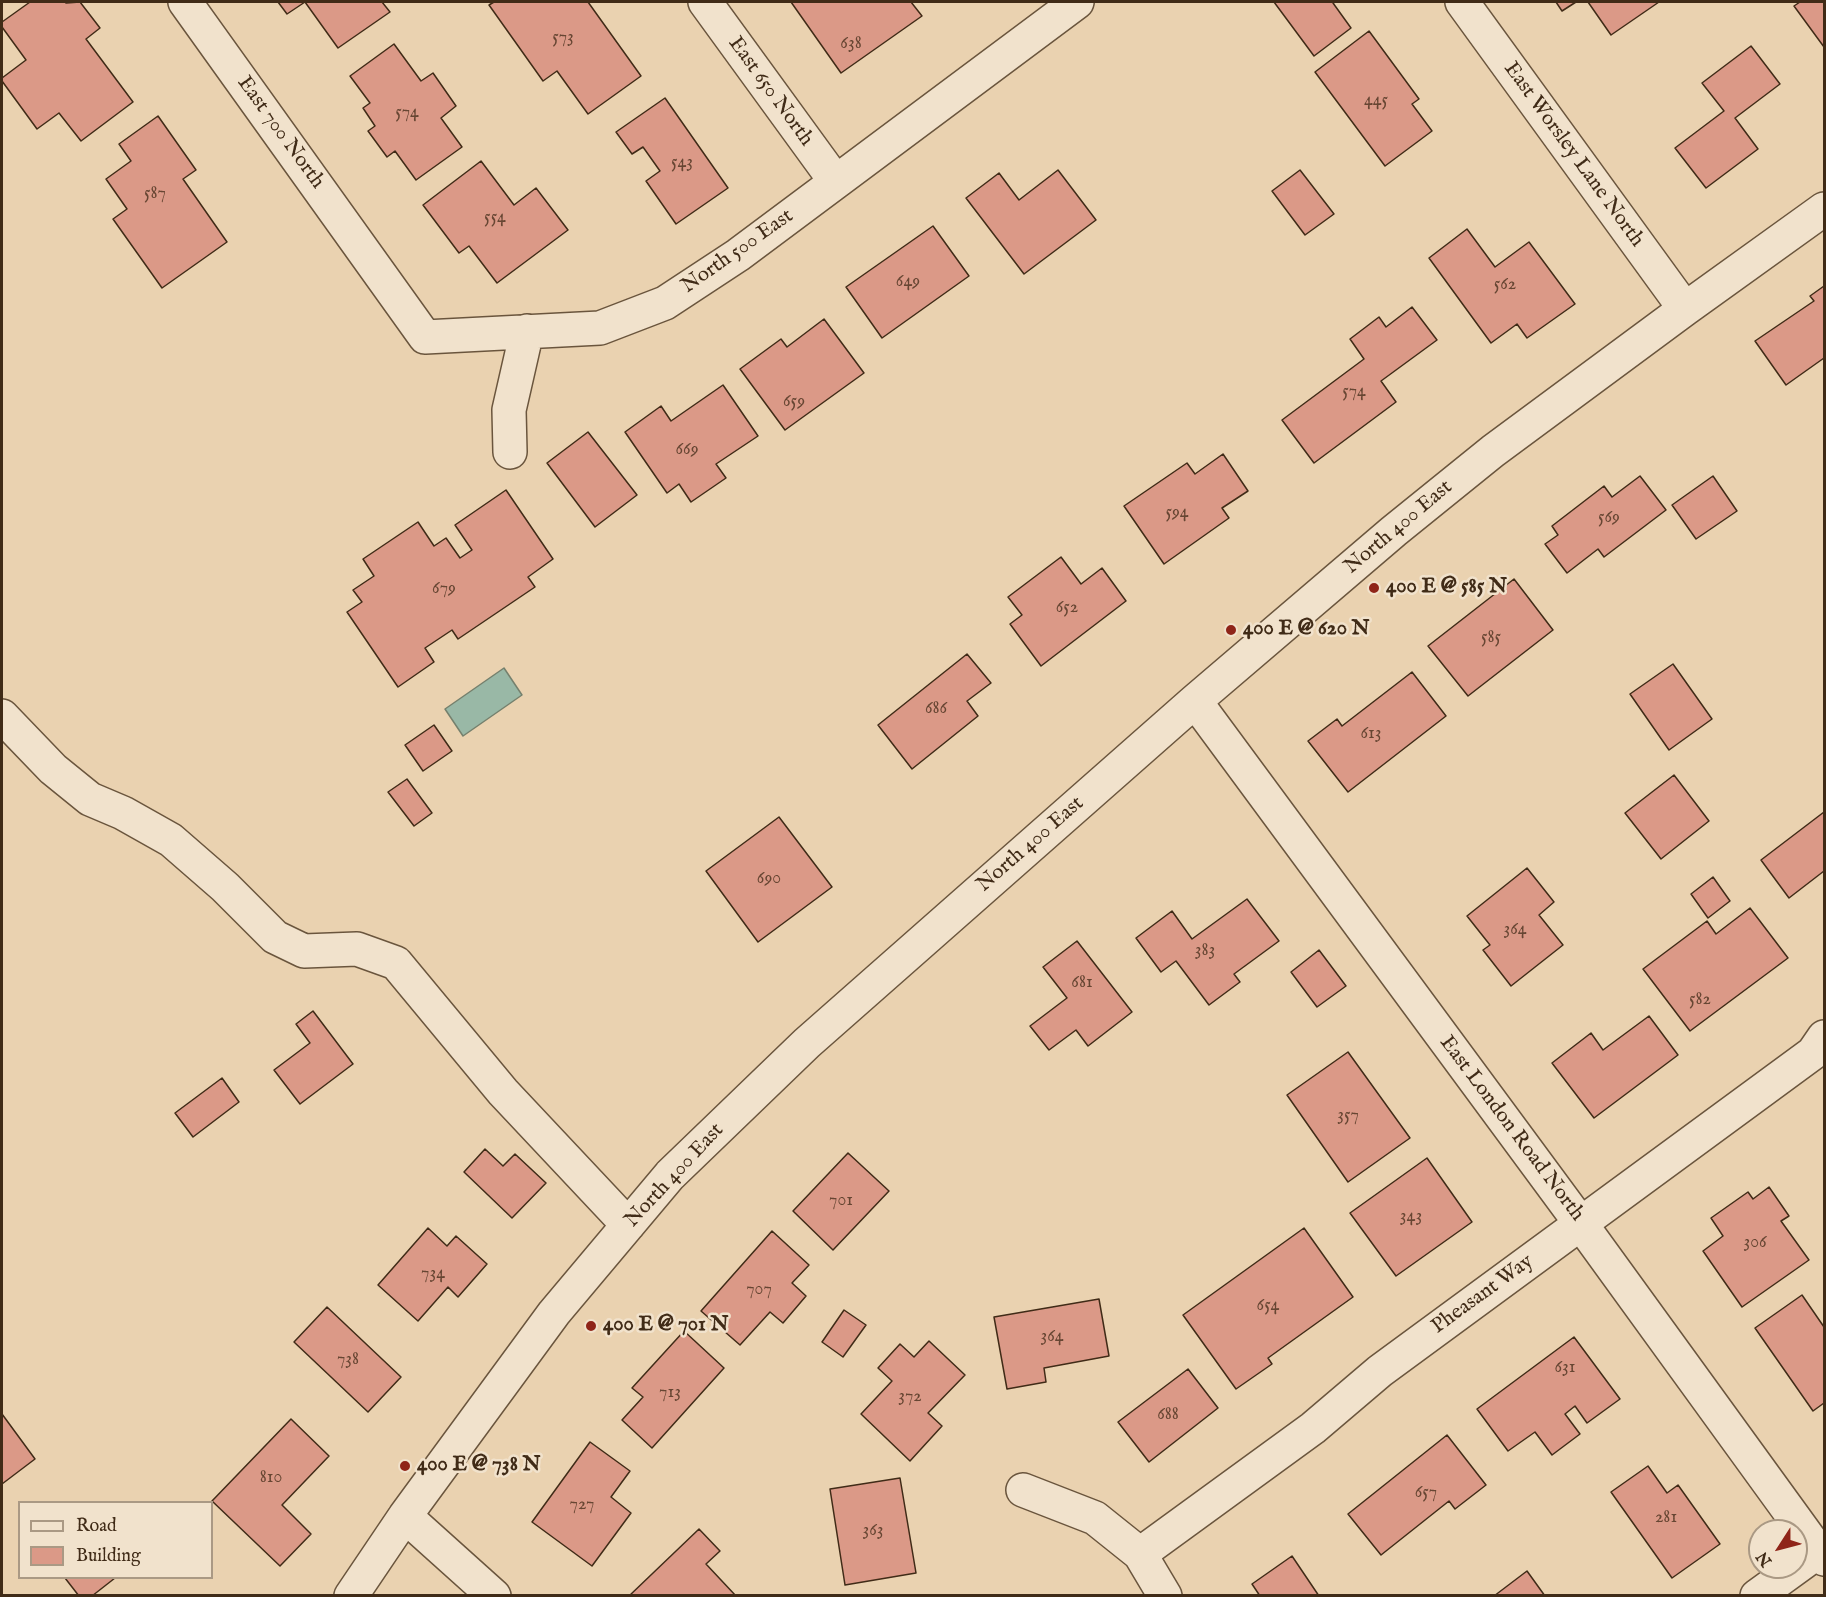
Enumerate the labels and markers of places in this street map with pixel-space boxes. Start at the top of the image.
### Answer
place label: 400 E @ 585 N [1386,575,1507,601]
marker: 400 E @ 585 N [1367,581,1381,595]
place label: 400 E @ 620 N [1243,617,1370,643]
marker: 400 E @ 620 N [1224,623,1238,637]
place label: 400 E @ 701 N [603,1313,729,1339]
marker: 400 E @ 701 N [584,1319,598,1333]
place label: 400 E @ 738 N [417,1453,541,1479]
marker: 400 E @ 738 N [398,1459,412,1473]

